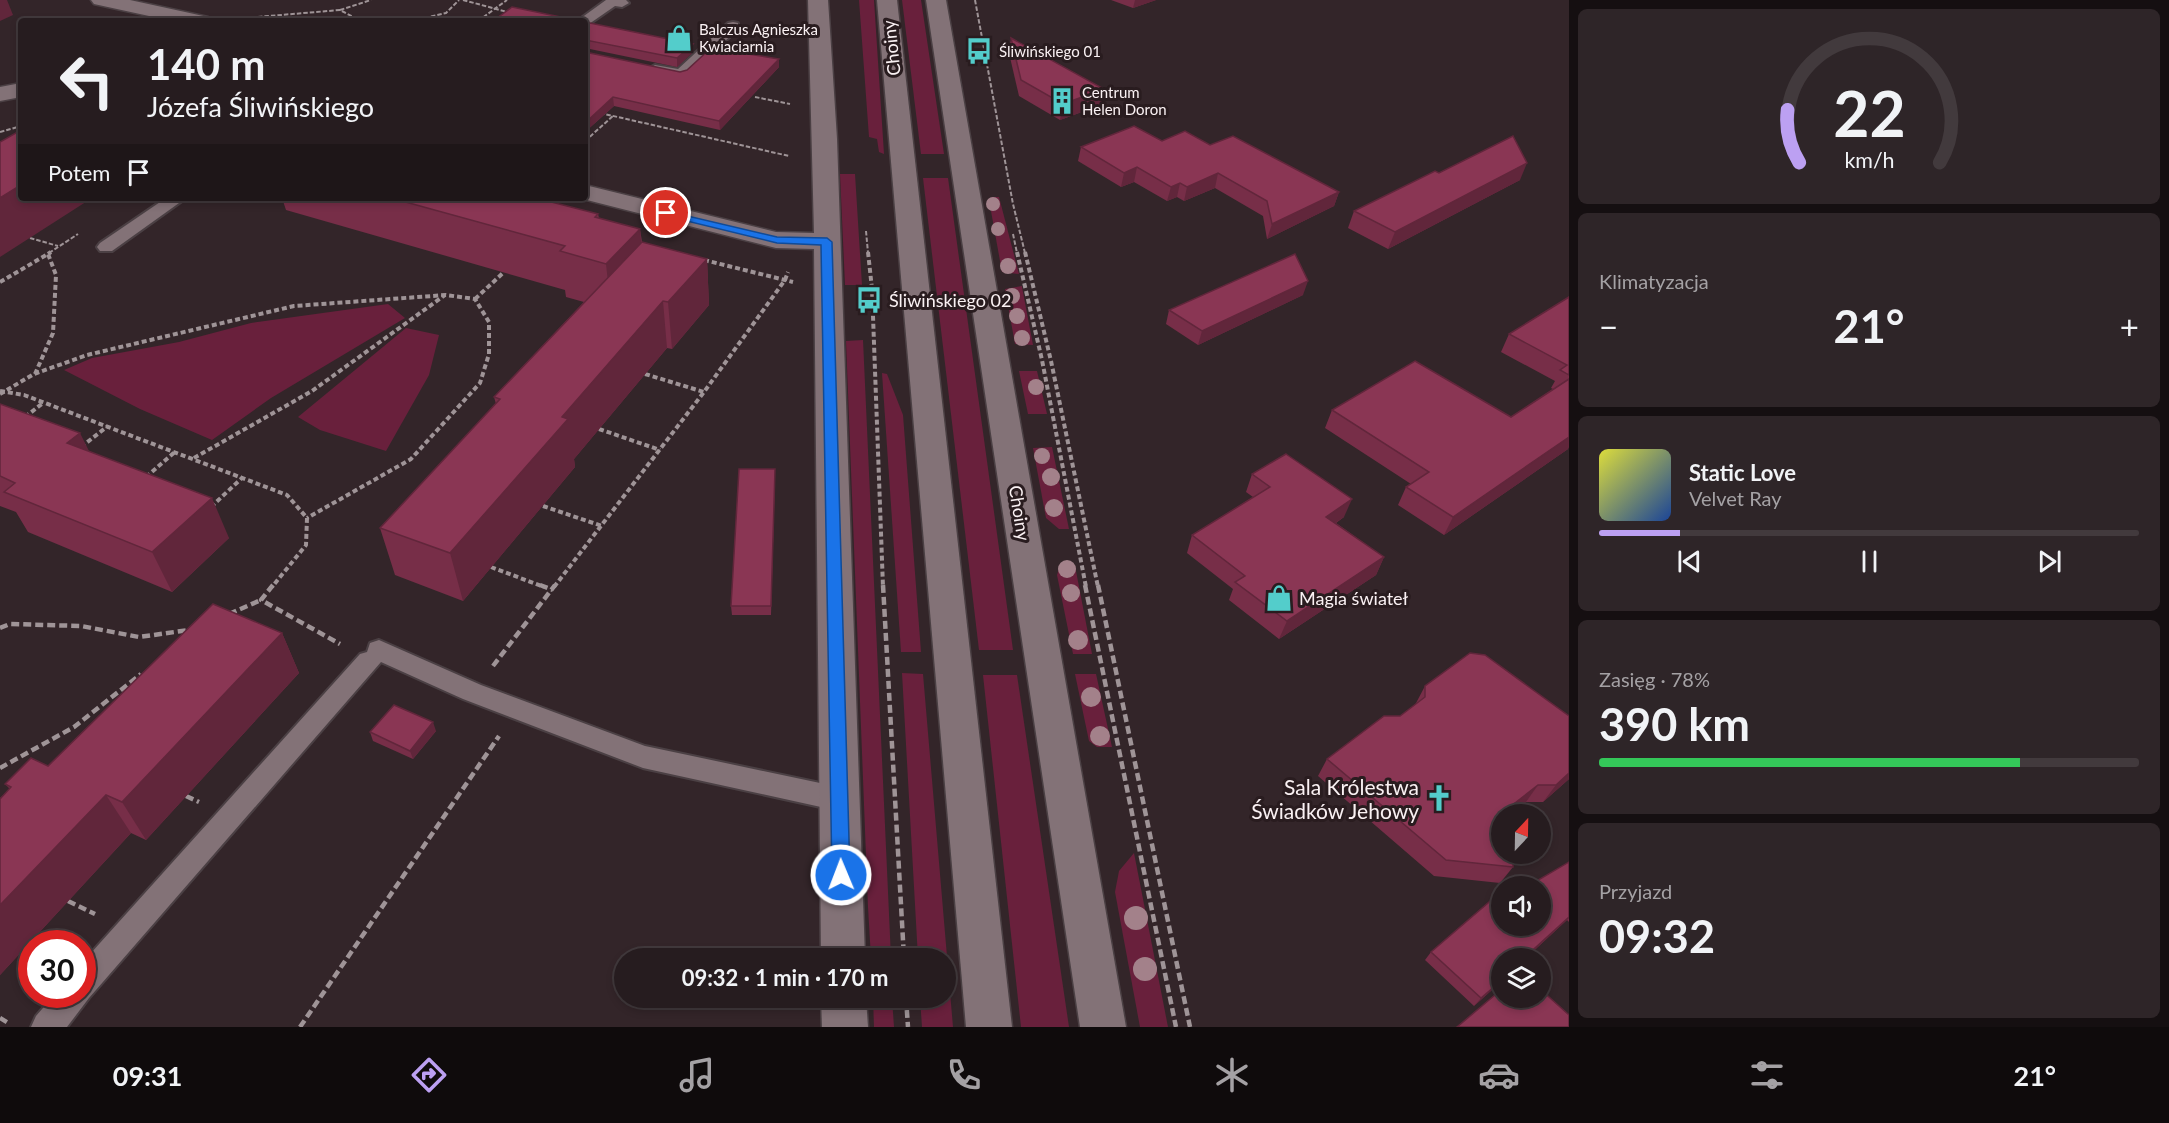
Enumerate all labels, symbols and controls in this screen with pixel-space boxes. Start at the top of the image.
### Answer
street label: Choiny [877,18,905,77]
place label: Balczus Agnieszka Kwiaciarnia [699,20,818,55]
shop icon: Balczus Agnieszka Kwiaciarnia [664,23,694,53]
bus stop icon: Śliwińskiego 01 [964,36,994,66]
text: 140 m [147,39,265,89]
icon: left [48,42,126,120]
place label: Śliwińskiego 01 [999,42,1101,60]
text: 22 [1833,75,1905,150]
place label: Centrum Helen Doron [1082,83,1167,118]
building icon: Centrum Helen Doron [1047,86,1077,116]
text: Józefa Śliwińskiego [147,90,374,123]
text: km/h [1844,148,1894,174]
icon: arrive [122,156,155,189]
text: Potem [48,159,110,186]
pin [640,187,691,238]
icon: arrive [649,196,682,229]
text: Klimatyzacja [1599,269,1709,293]
bus stop icon: Śliwińskiego 02 [854,285,884,315]
place label: Śliwińskiego 02 [889,289,1011,311]
text: 21° [1834,299,1904,353]
text: − [1599,306,1618,346]
text: + [2120,306,2139,346]
text: Static Love [1689,459,1796,486]
street label: Choiny [1005,484,1035,543]
text: Velvet Ray [1689,486,1782,510]
icon: previous [1673,545,1706,578]
icon: pause [1853,545,1886,578]
icon: next [2033,545,2066,578]
shop icon: Magia świateł [1264,583,1294,613]
place label: Magia świateł [1299,587,1409,609]
text: Zasięg · 78% [1599,667,1710,691]
text: 390 km [1599,697,1750,751]
place label: Sala Królestwa Świadków Jehowy [1251,774,1419,823]
church icon: Sala Królestwa Świadków Jehowy [1424,783,1454,813]
north arrow [1491,804,1551,864]
map controls [1491,804,1551,1008]
position arrow [809,843,873,907]
button: sound [1491,876,1551,936]
text: Przyjazd [1599,879,1672,903]
text: 09:32 [1599,909,1715,963]
speed limit sign: 30 [18,930,96,1008]
button: layers [1491,948,1551,1008]
text: 09:32 · 1 min · 170 m [682,964,888,991]
icon: directions [408,1054,450,1096]
icon: music [676,1054,718,1096]
icon: phone [943,1054,985,1096]
icon: climate [1211,1054,1253,1096]
icon: car [1478,1054,1520,1096]
icon: filters [1746,1054,1788,1096]
text: 09:31 [113,1059,182,1092]
text: 21° [2014,1059,2056,1092]

